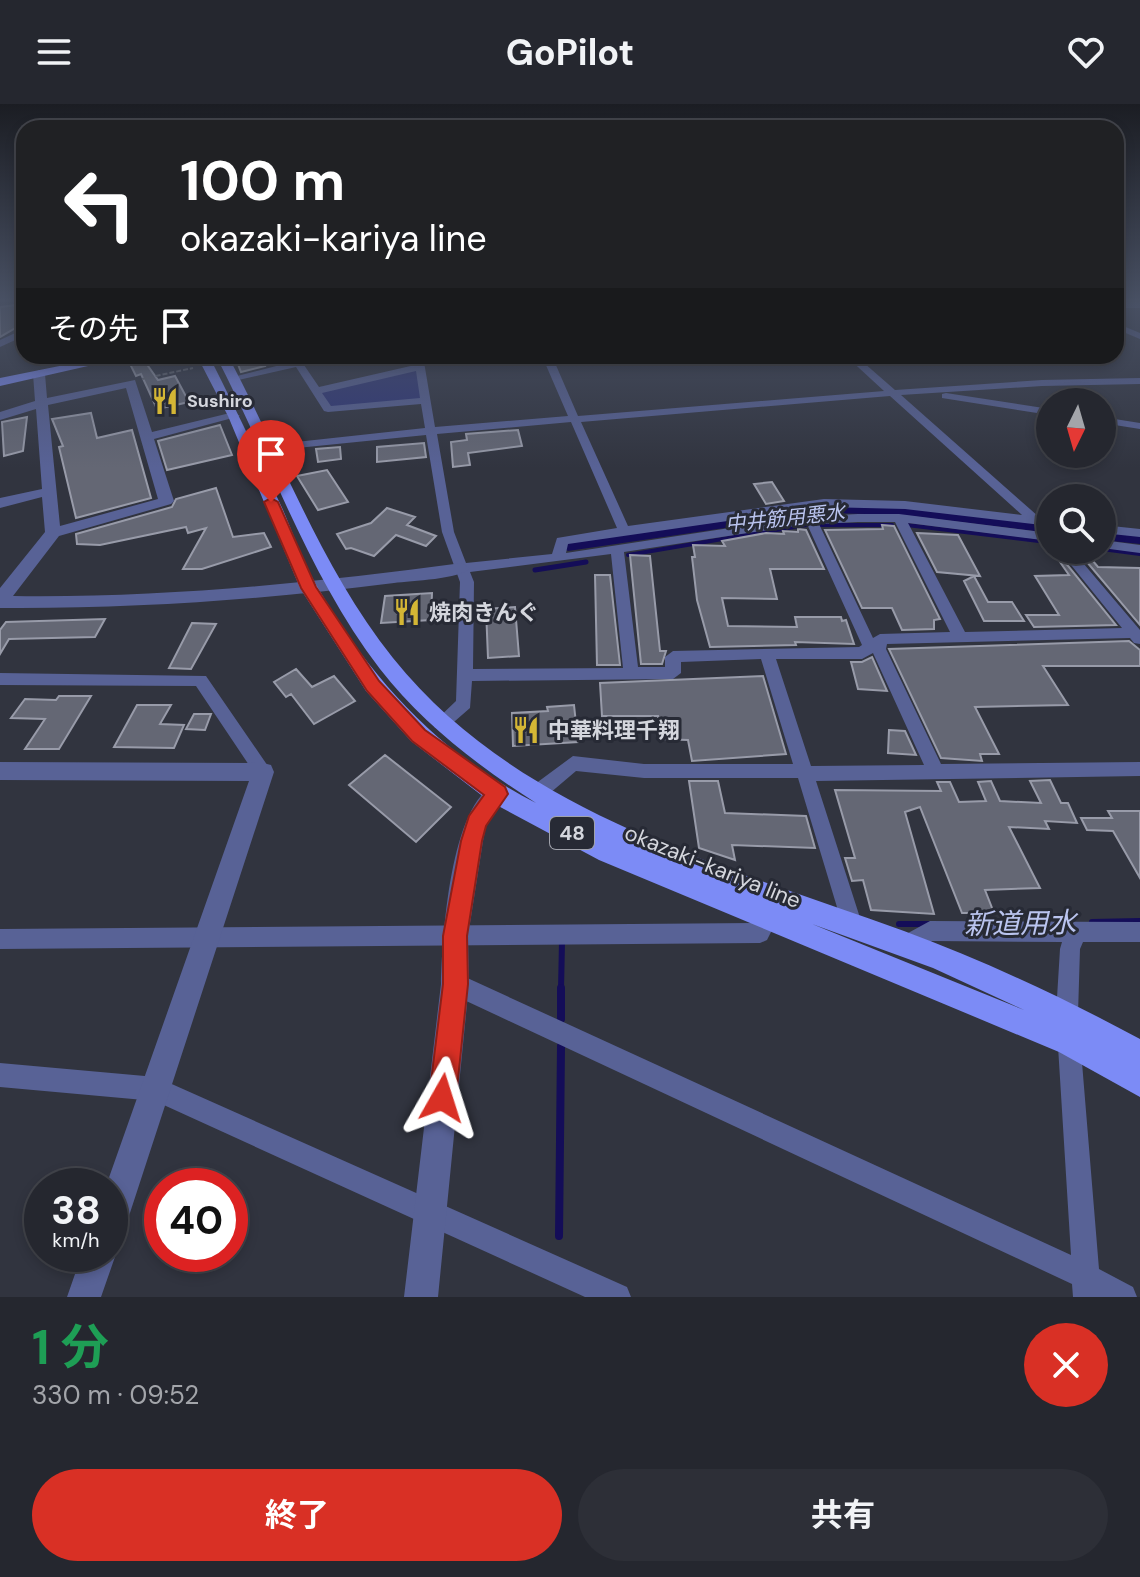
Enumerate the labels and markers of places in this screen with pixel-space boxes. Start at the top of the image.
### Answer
restaurant icon: Sushiro [150,386,180,416]
place label: Sushiro [187,389,253,413]
pin [237,420,305,502]
restaurant icon: 焼肉きんぐ [392,597,422,627]
place label: 焼肉きんぐ [429,598,539,627]
restaurant icon: 中華料理千翔 [511,715,541,745]
place label: 中華料理千翔 [548,716,680,745]

